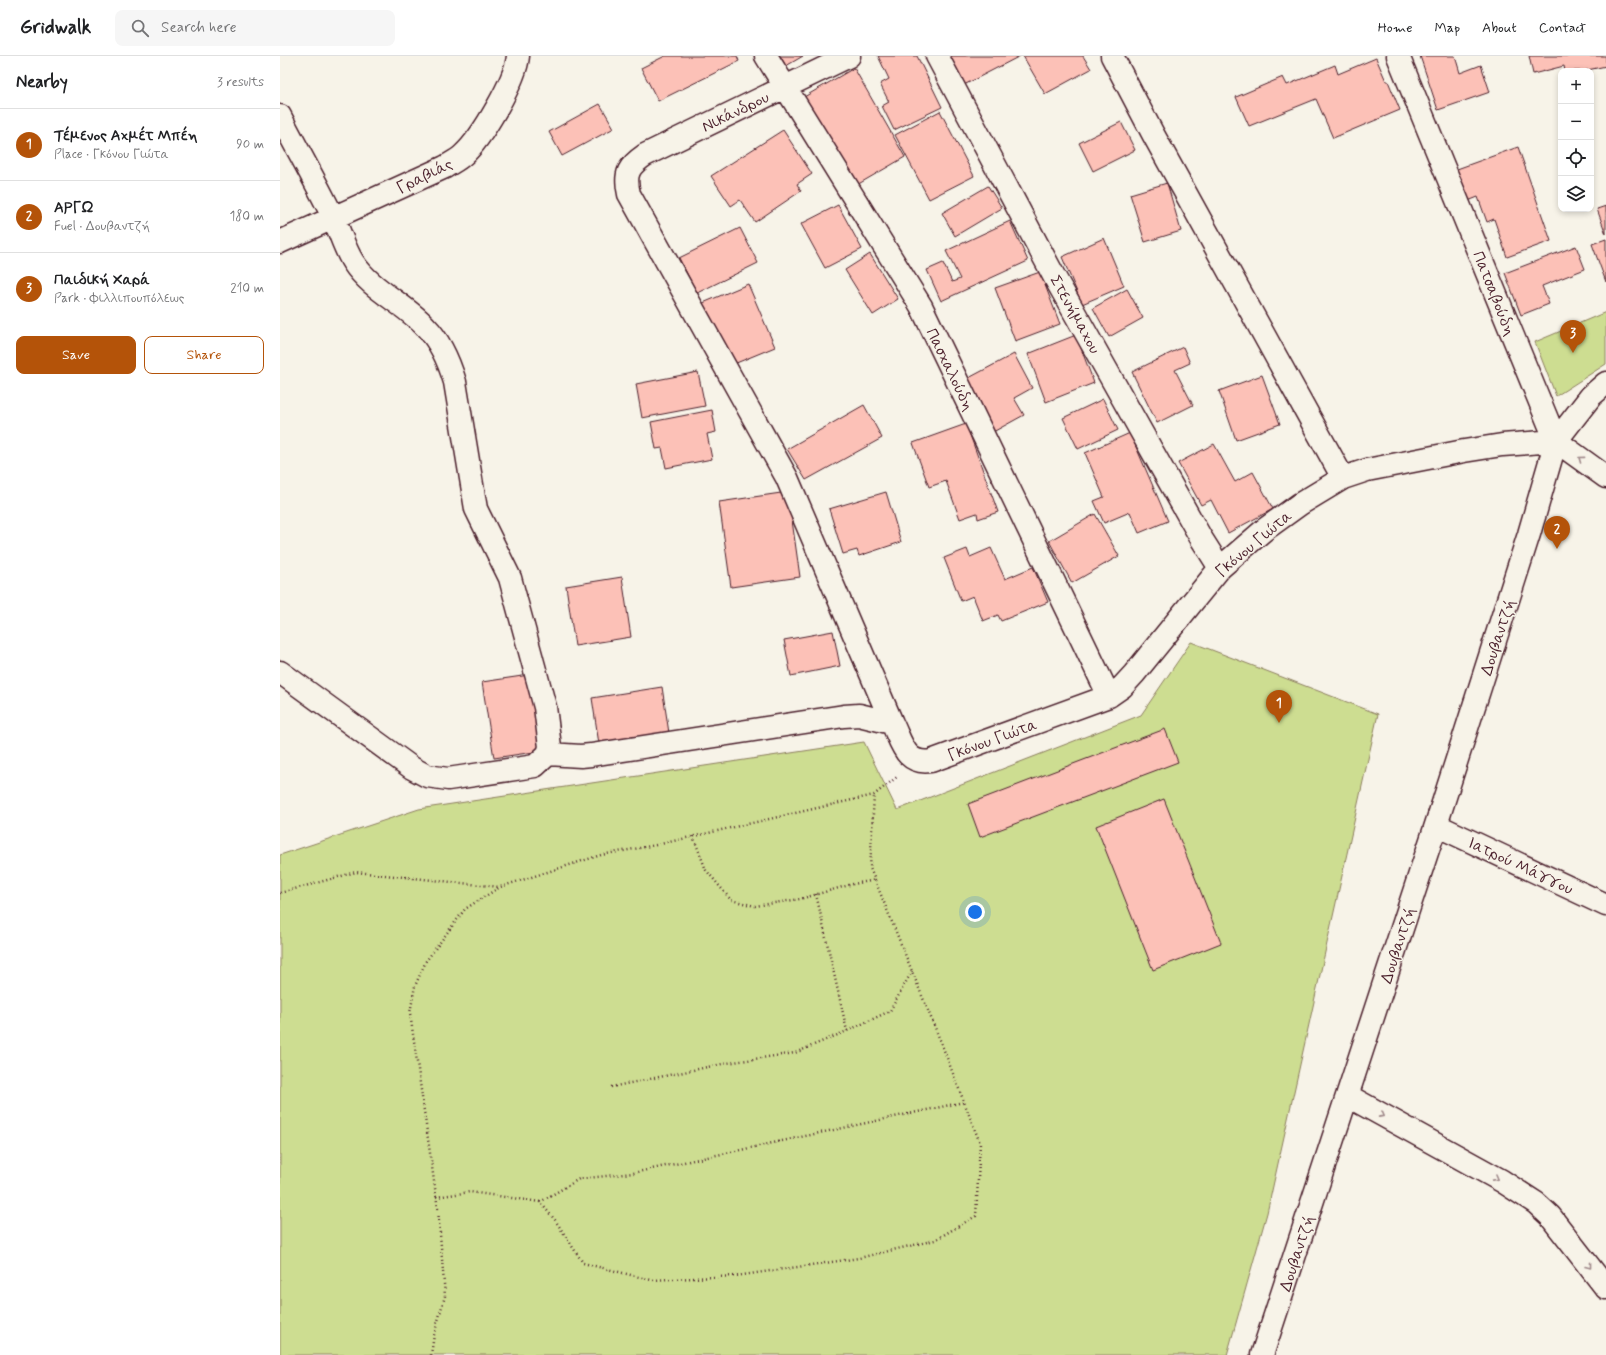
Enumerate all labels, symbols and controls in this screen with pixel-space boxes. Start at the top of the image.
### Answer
search box [115,10,395,46]
text: Gridwalk [20,15,91,40]
icon: search [129,17,151,39]
text: Search here [161,18,237,38]
text: Home [1378,19,1412,37]
text: Map [1434,19,1460,37]
text: About [1482,19,1517,37]
text: Contact [1539,19,1586,37]
map controls [1558,68,1594,212]
button: + [1558,68,1594,104]
text: Nearby [16,71,68,93]
text: 3 results [217,74,264,91]
street label: Νικάνδρου [698,87,773,138]
button: − [1558,104,1594,140]
text: Τέμενος Αχμέτ Μπέη [54,126,198,146]
text: 1 [26,136,32,153]
text: 90 m [236,136,264,153]
button: locate [1558,140,1594,176]
text: Place · Γκόνου Γιώτα [54,146,169,163]
street label: Γραβιάς [393,154,456,199]
button: layers [1558,176,1594,212]
text: ΑΡΓΩ [54,198,94,218]
text: 2 [26,208,32,225]
text: 180 m [229,208,264,225]
text: Fuel · Δουβαντζή [54,218,150,235]
street label: Πατσαβούδη [1467,248,1520,339]
text: Παιδική Χαρά [54,270,150,290]
street label: Στενήμαχου [1044,272,1105,358]
text: 3 [26,280,32,297]
text: 210 m [230,280,264,297]
text: Park · Φιλλιπουπόλεως [54,290,184,307]
pin: 3 [1560,320,1586,353]
street label: Πασχαλούδη [921,325,979,414]
button: Save [16,336,136,374]
button: Share [144,336,264,374]
one-way arrow [1578,456,1585,464]
street label: Γκόνου Γιώτα [1211,506,1297,582]
pin: 2 [1544,516,1570,549]
street label: Δουβαντζή [1476,597,1521,678]
pin: 1 [1266,690,1292,723]
street label: Γκόνου Γιώτα [945,715,1040,766]
street label: Ιατρού Μάγγου [1464,833,1576,900]
your location [965,902,985,922]
street label: Δουβαντζή [1376,905,1421,986]
one-way arrow [1378,1110,1385,1117]
one-way arrow [1491,1173,1499,1180]
street label: Δουβαντζή [1275,1213,1320,1294]
one-way arrow [1584,1261,1591,1268]

